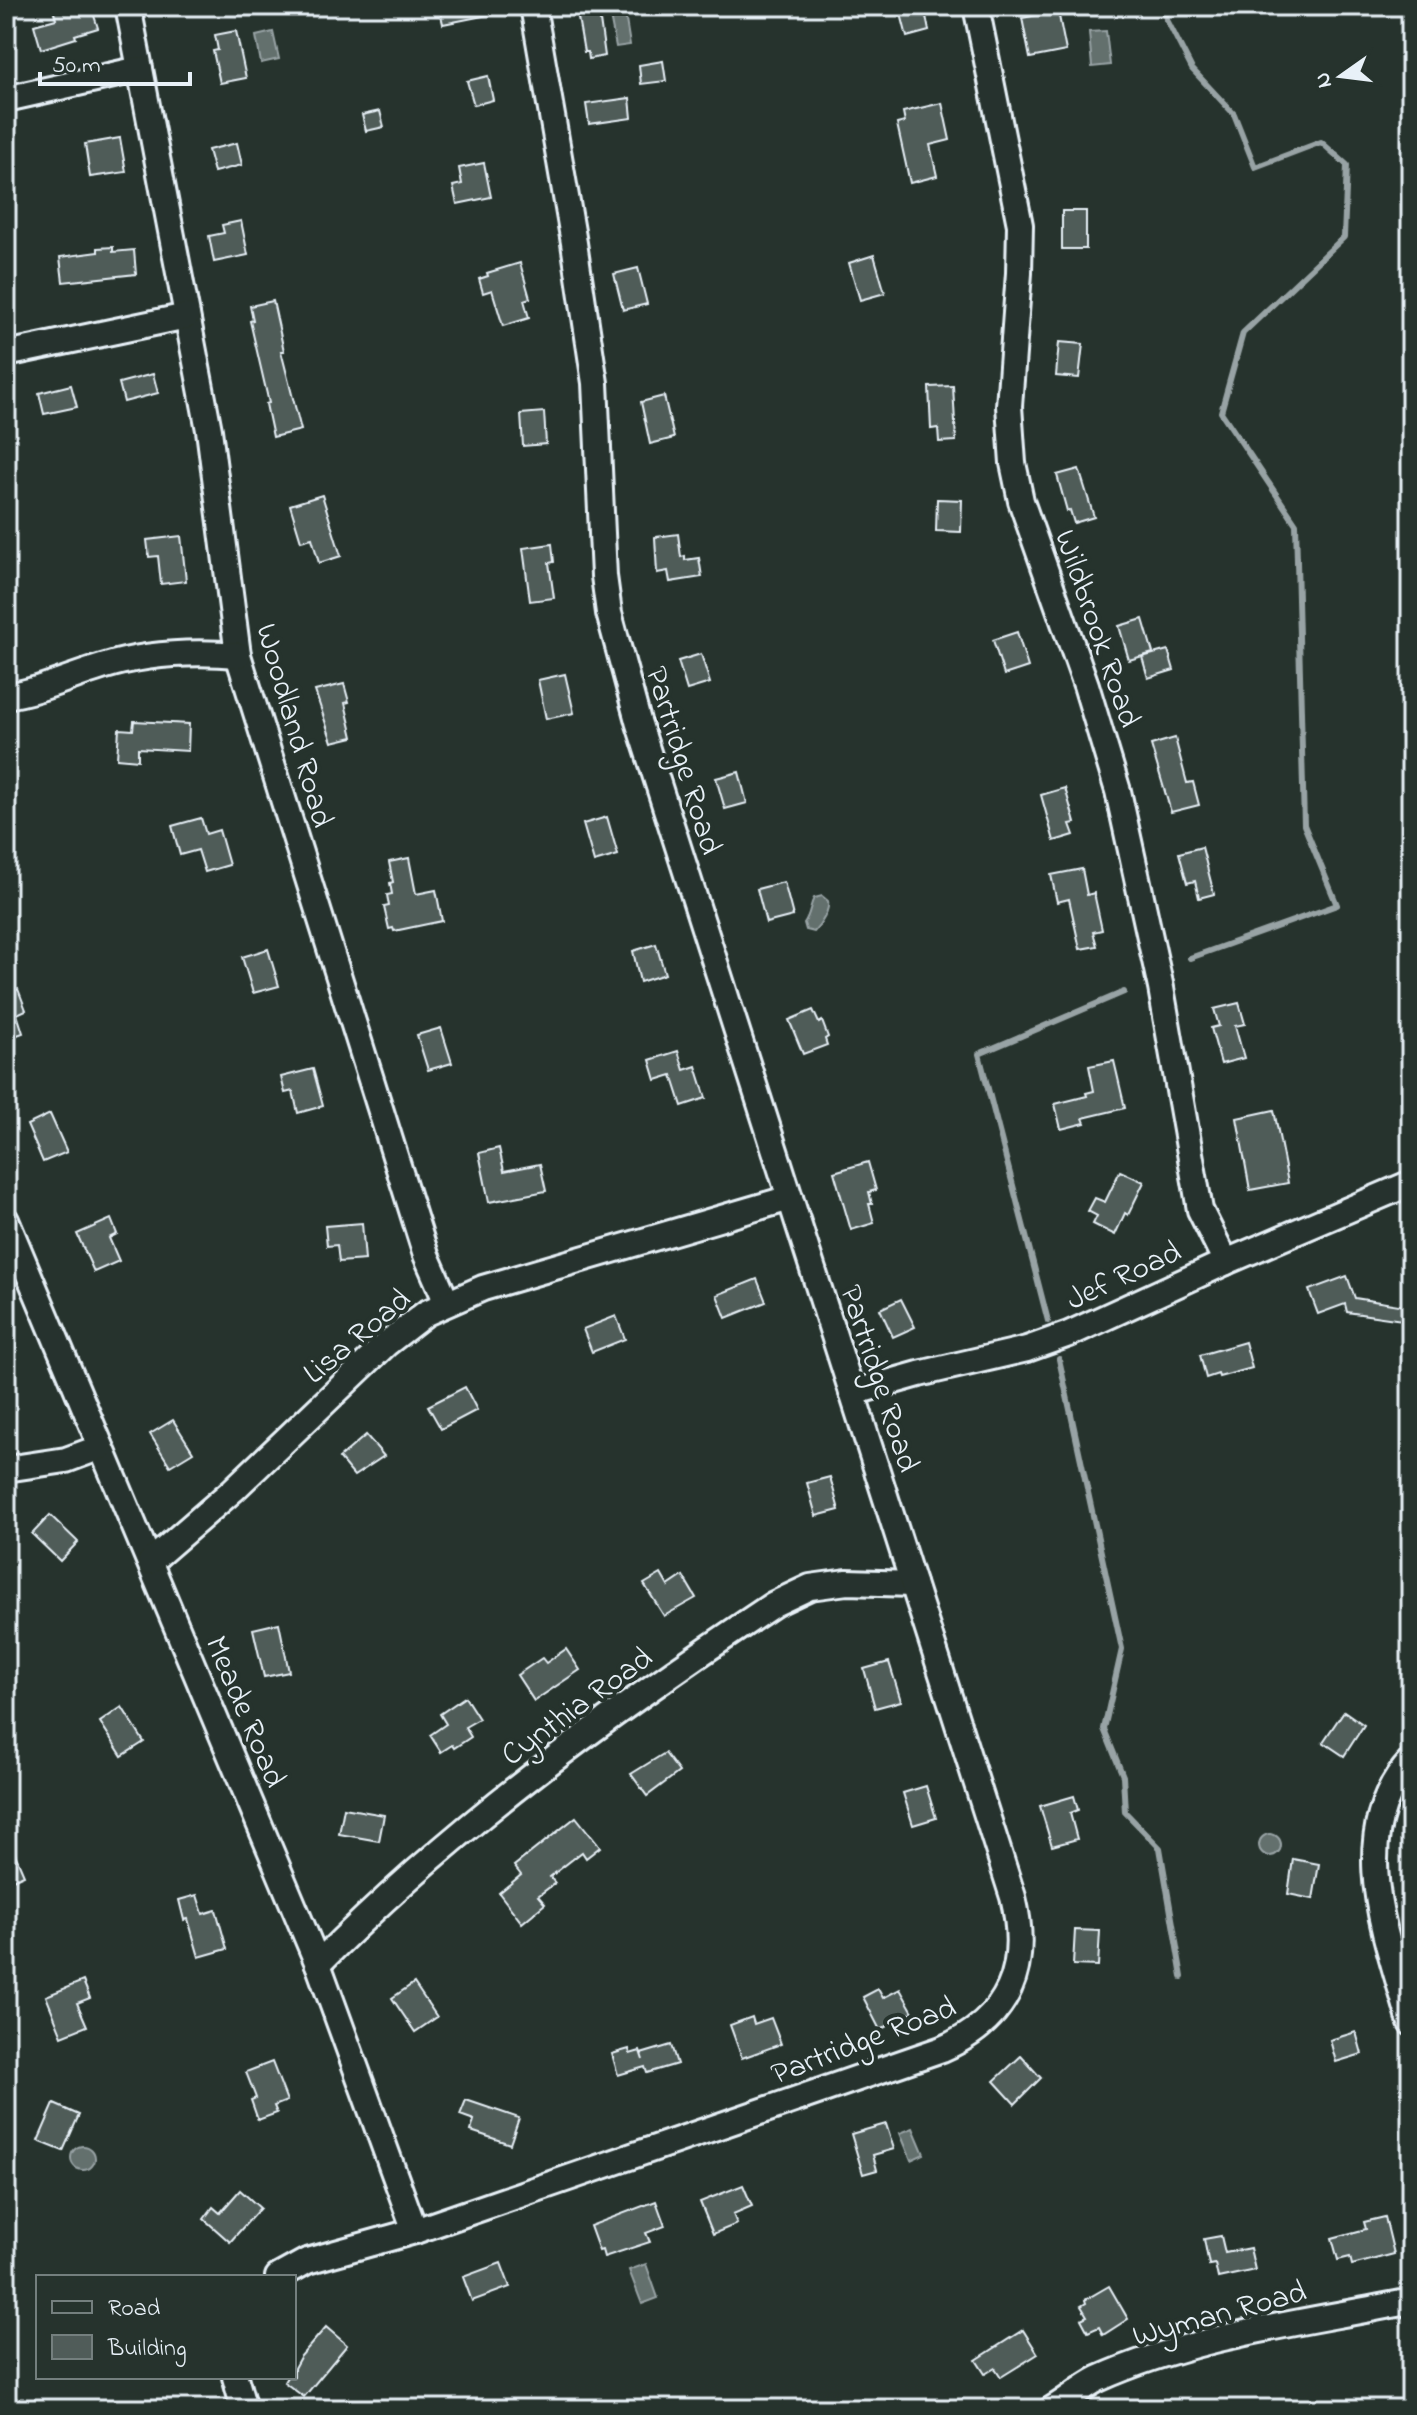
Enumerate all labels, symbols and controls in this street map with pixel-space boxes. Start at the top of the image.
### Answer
scale bar [40,36,190,86]
north arrow [1301,36,1381,116]
text: 50 m [52,49,101,84]
text: N [1307,69,1342,91]
street label: Wildbrook Road [1040,524,1151,734]
street label: Woodland Road [241,619,344,833]
street label: Partridge Road [631,661,733,861]
street label: Jef Road [1059,1230,1190,1324]
street label: Lisa Road [294,1278,423,1397]
street label: Partridge Road [825,1279,930,1479]
street label: Meade Road [191,1629,297,1796]
street label: Cynthia Road [492,1637,664,1779]
street label: Partridge Road [765,1985,964,2099]
street label: Wyman Road [1128,2270,1312,2361]
legend [36,2275,296,2379]
text: Road [108,2292,161,2327]
text: Building [107,2332,187,2367]

